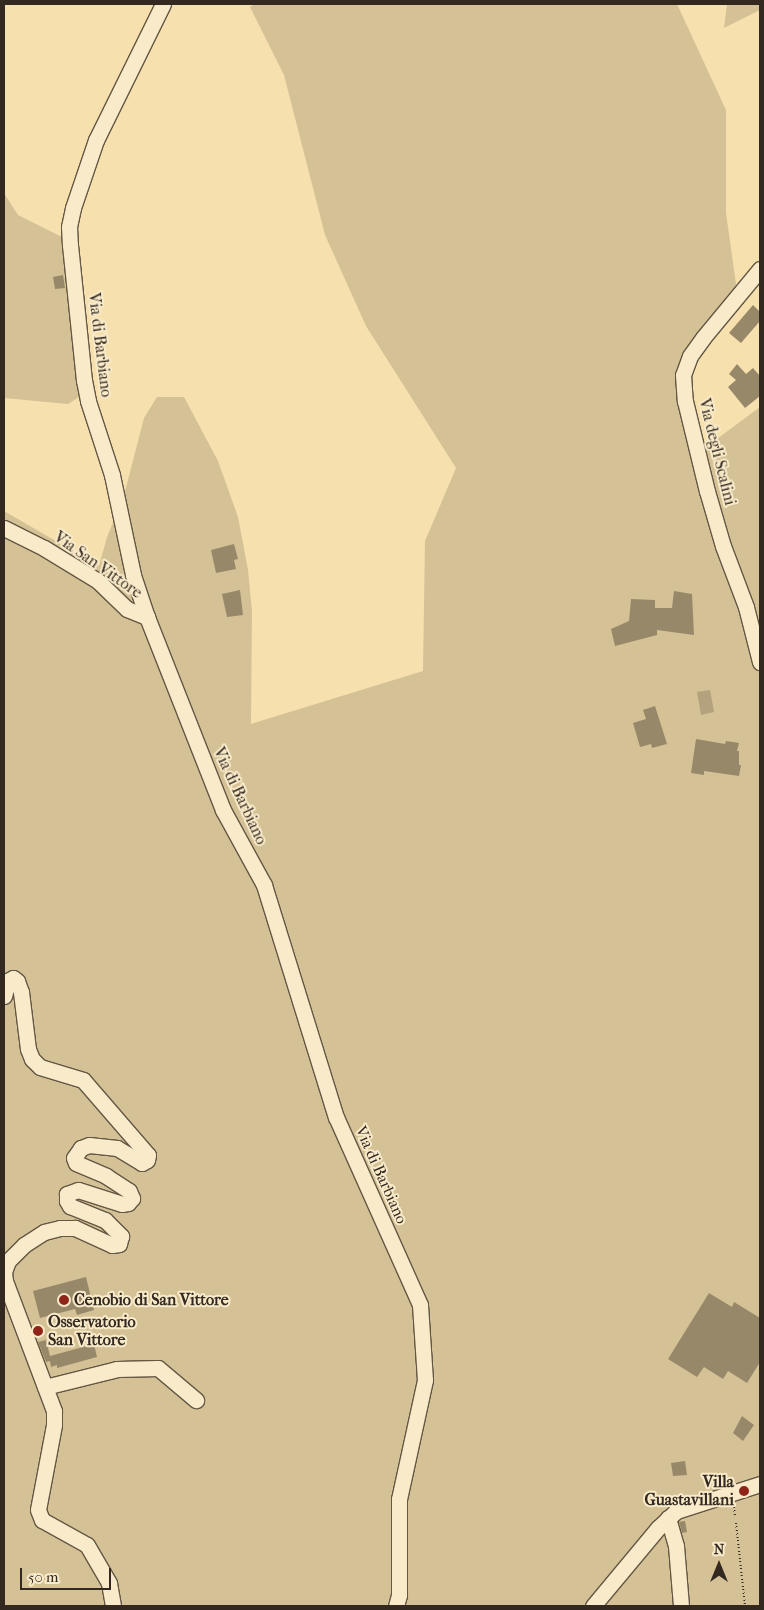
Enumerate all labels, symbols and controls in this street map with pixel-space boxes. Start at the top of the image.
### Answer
street label: Via di Barbiano [84,292,116,398]
street label: Via degli Scalini [694,397,740,507]
street label: Via San Vittore [50,527,146,603]
street label: Via di Barbiano [209,744,271,848]
street label: Via di Barbiano [351,1123,411,1227]
place label: Cenobio di San Vittore [74,1290,229,1310]
marker: Cenobio di San Vittore [58,1294,70,1306]
place label: Osservatorio San Vittore [48,1312,136,1350]
marker: Osservatorio San Vittore [32,1325,44,1337]
place label: Villa Guastavillani [644,1472,734,1510]
marker: Villa Guastavillani [738,1485,750,1497]
north arrow [694,1540,744,1590]
text: N [714,1541,724,1558]
scale bar [22,1558,114,1590]
text: 50 m [28,1568,58,1586]

